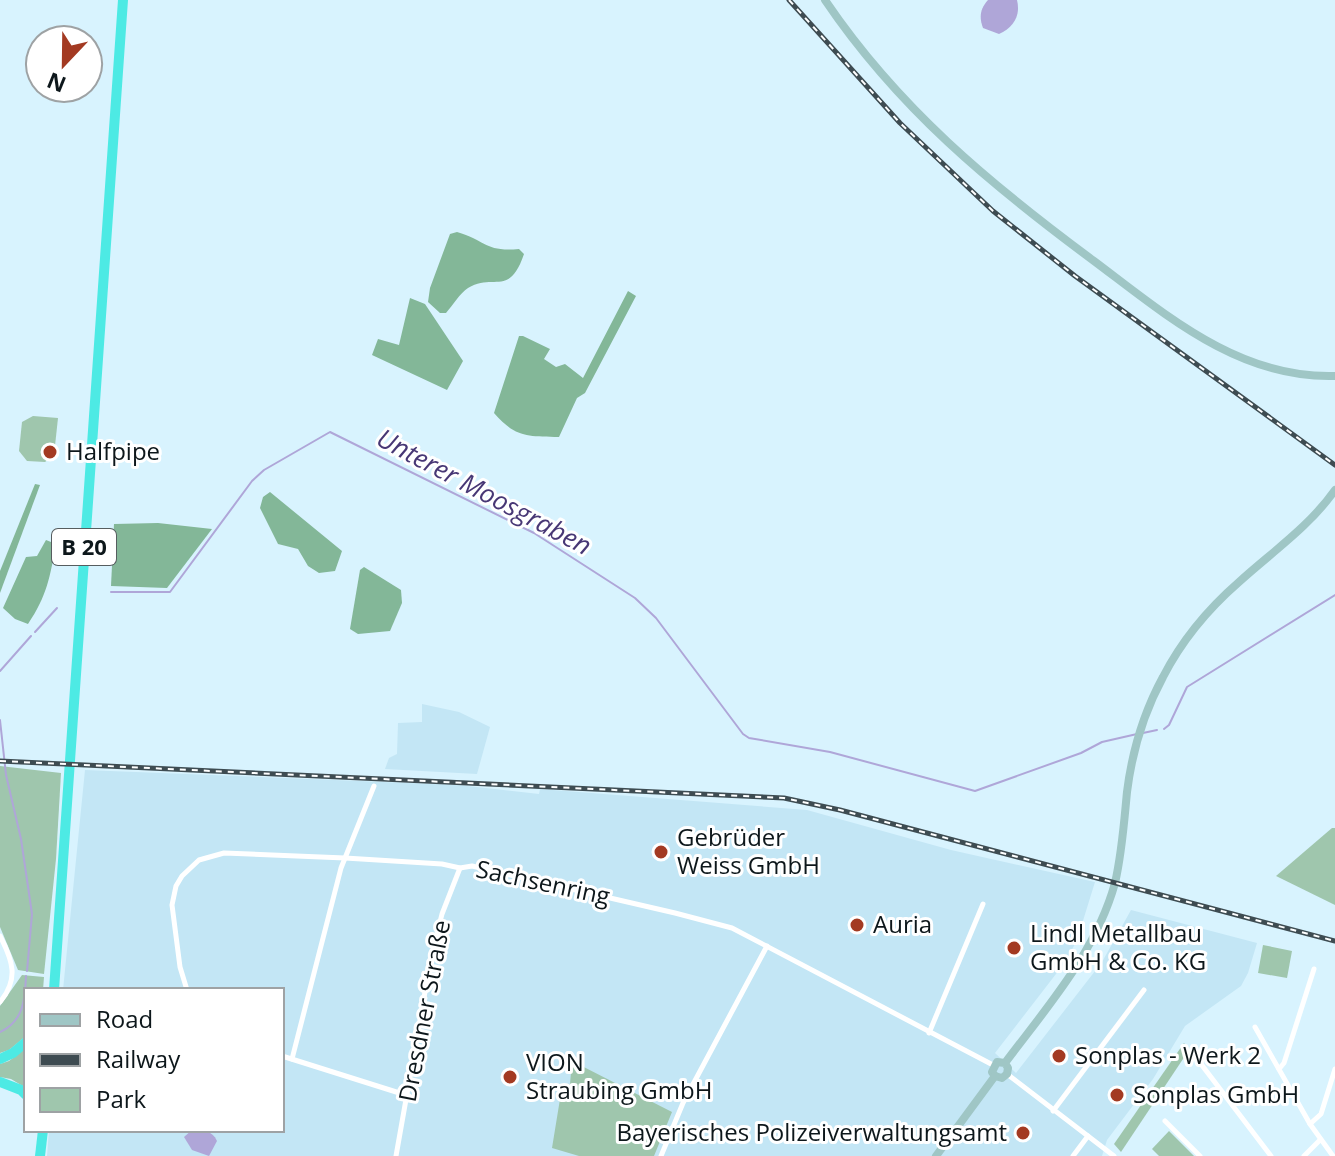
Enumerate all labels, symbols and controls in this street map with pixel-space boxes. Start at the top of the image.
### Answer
north arrow [24,24,104,104]
text: N [42,66,70,101]
water label: Unterer Moosgraben [371,419,598,563]
place label: Halfpipe [66,434,160,467]
marker: Halfpipe [41,443,59,461]
road number: B 20 [52,529,116,565]
place label: Gebrüder Weiss GmbH [677,820,820,881]
marker: Gebrüder Weiss GmbH [652,843,670,861]
street label: Sachsenring [473,851,613,912]
place label: Auria [873,907,932,940]
marker: Auria [848,916,866,934]
place label: Lindl Metallbau GmbH & Co. KG [1030,916,1206,977]
street label: Dresdner Straße [390,917,457,1104]
marker: Lindl Metallbau GmbH & Co. KG [1005,939,1023,957]
legend [24,988,284,1132]
text: Road [96,1002,153,1035]
place label: Sonplas - Werk 2 [1075,1038,1261,1071]
text: Railway [96,1042,181,1075]
place label: VION Straubing GmbH [526,1045,712,1106]
marker: Sonplas - Werk 2 [1050,1047,1068,1065]
marker: VION Straubing GmbH [501,1068,519,1086]
place label: Sonplas GmbH [1133,1077,1299,1110]
text: Park [96,1082,147,1115]
marker: Sonplas GmbH [1108,1086,1126,1104]
place label: Bayerisches Polizeiverwaltungsamt [616,1115,1007,1148]
marker: Bayerisches Polizeiverwaltungsamt [1014,1124,1032,1142]

